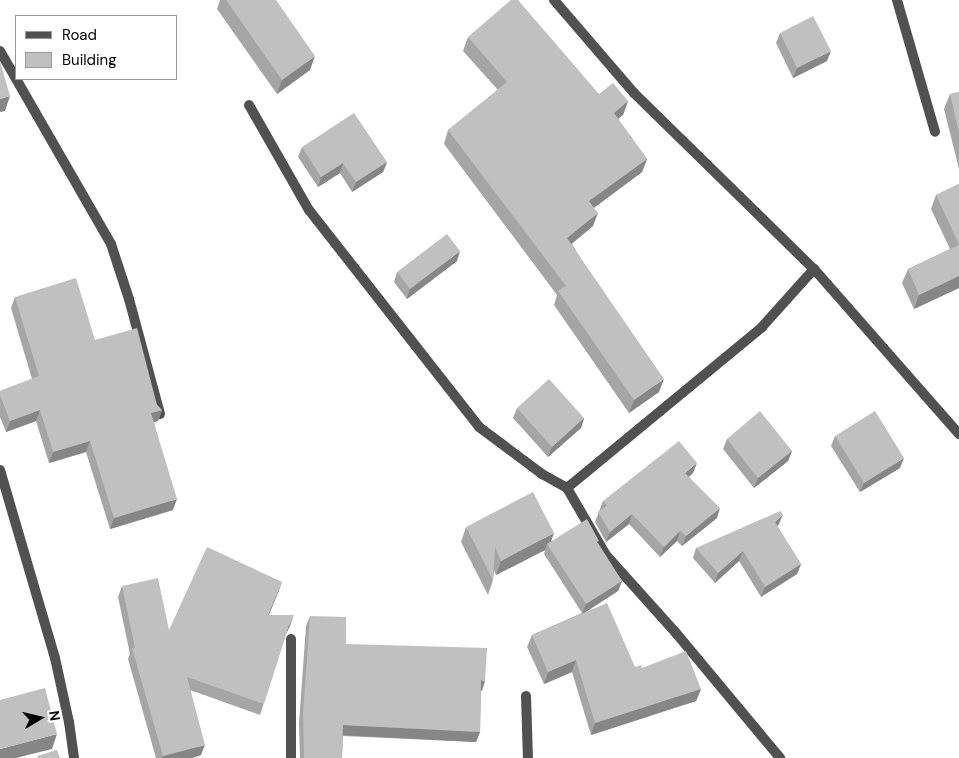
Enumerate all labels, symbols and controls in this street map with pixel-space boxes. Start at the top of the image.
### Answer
legend [15,15,178,80]
text: Road [62,25,97,45]
text: Building [62,50,117,70]
north arrow [15,693,65,743]
text: N [45,709,65,722]

